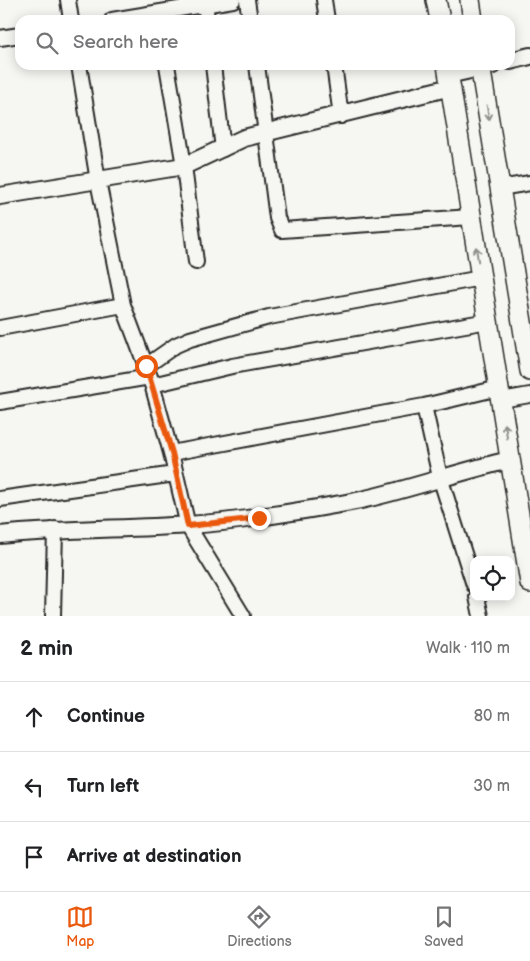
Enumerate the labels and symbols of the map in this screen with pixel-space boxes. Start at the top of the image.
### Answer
one-way arrow [483,105,493,121]
one-way arrow [472,246,482,262]
route start [135,355,158,378]
one-way arrow [500,424,510,440]
route end [248,507,271,530]

